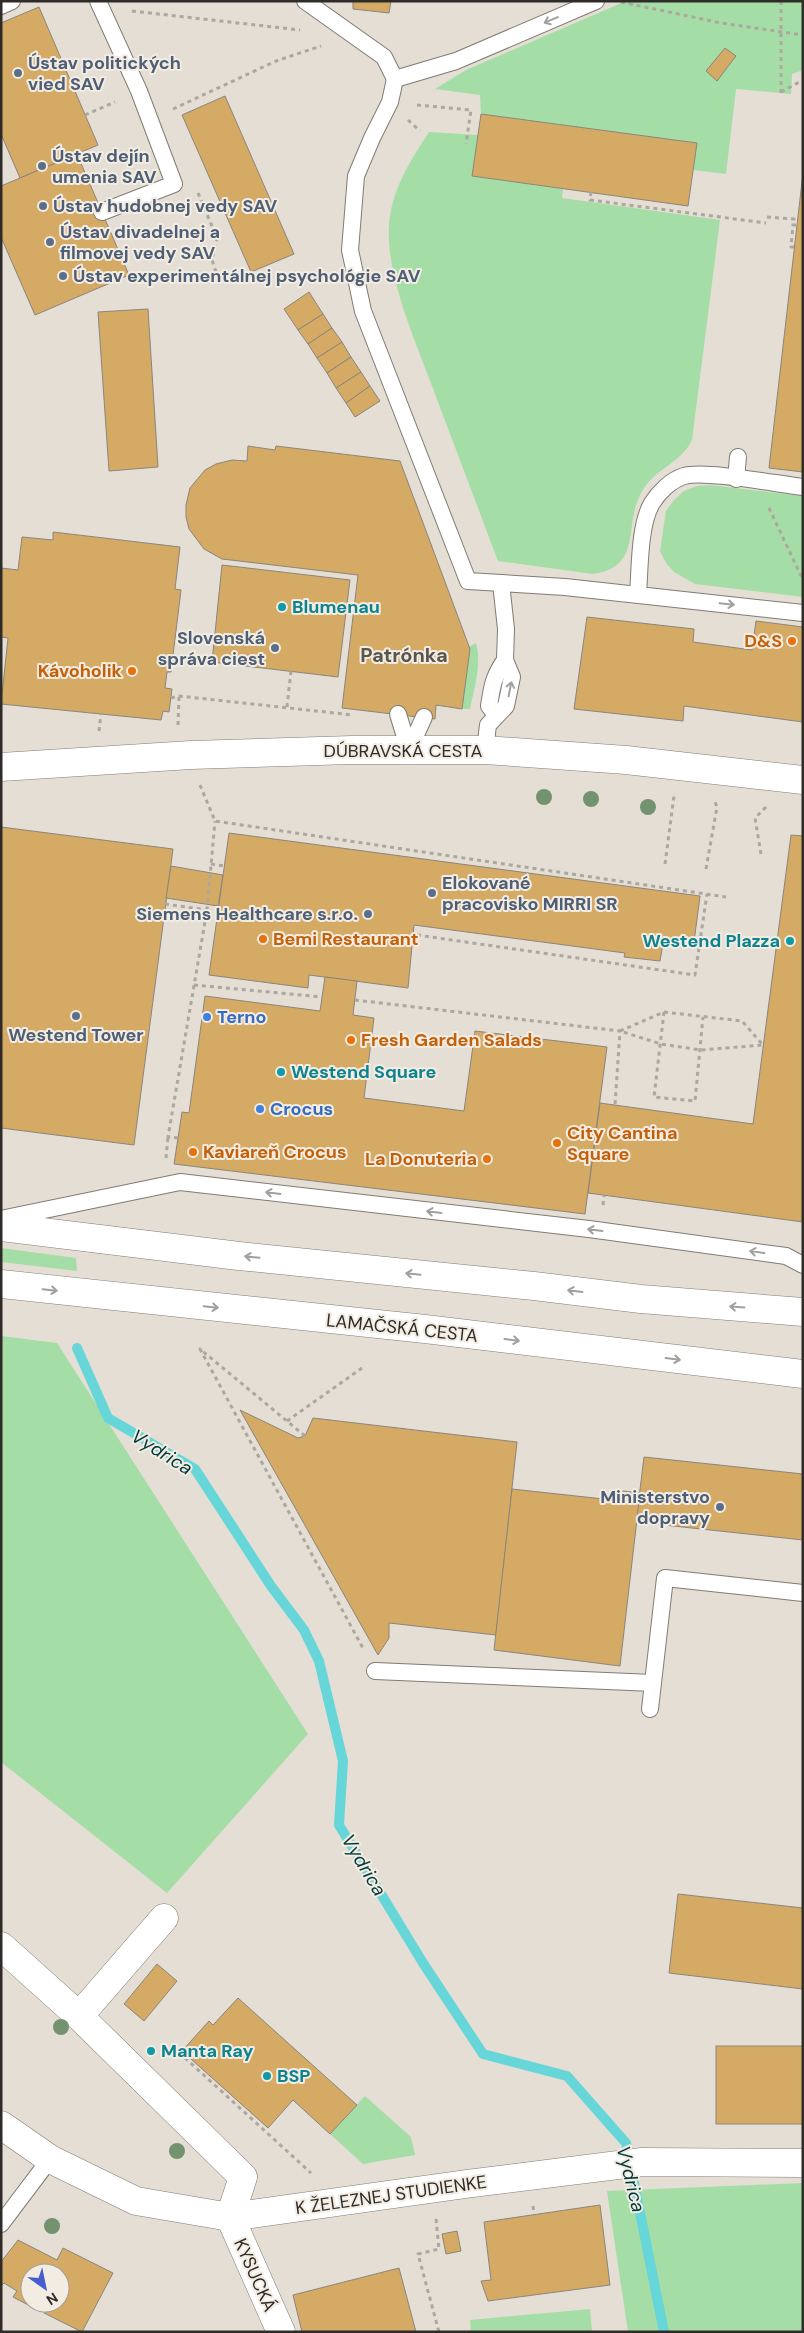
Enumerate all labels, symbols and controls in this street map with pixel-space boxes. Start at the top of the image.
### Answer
one-way arrow [544,16,559,26]
place label: Ústav politických vied SAV [28,51,181,96]
marker: Ústav politických vied SAV [12,67,24,79]
place label: Ústav dejín umenia SAV [52,144,157,189]
marker: Ústav dejín umenia SAV [36,160,48,172]
place label: Ústav hudobnej vedy SAV [53,194,278,218]
marker: Ústav hudobnej vedy SAV [37,200,49,212]
place label: Ústav divadelnej a filmovej vedy SAV [60,220,220,265]
marker: Ústav divadelnej a filmovej vedy SAV [44,236,56,248]
place label: Ústav experimentálnej psychológie SAV [73,264,421,288]
marker: Ústav experimentálnej psychológie SAV [57,270,69,282]
place label: Blumenau [292,595,380,619]
one-way arrow [719,599,735,609]
marker: Blumenau [276,601,288,613]
place label: Slovenská správa ciest [158,626,265,671]
place label: D&S [744,629,782,653]
marker: D&S [786,635,798,647]
marker: Slovenská správa ciest [269,642,281,654]
district label: Patrónka [360,642,448,668]
place label: Kávoholik [38,659,123,683]
marker: Kávoholik [126,665,138,677]
one-way arrow [505,682,515,698]
street label: DÚBRAVSKÁ CESTA [324,739,483,763]
place label: Elokované pracovisko MIRRI SR [442,871,618,916]
marker: Elokované pracovisko MIRRI SR [426,887,438,899]
place label: Siemens Healthcare s.r.o. [136,902,358,926]
marker: Siemens Healthcare s.r.o. [362,908,374,920]
place label: Bemi Restaurant [273,927,419,951]
place label: Westend Plazza [642,929,780,953]
marker: Bemi Restaurant [257,933,269,945]
marker: Westend Plazza [784,935,796,947]
place label: Terno [217,1005,266,1029]
marker: Westend Tower [70,1010,82,1022]
marker: Terno [201,1011,213,1023]
place label: Westend Tower [8,1023,144,1047]
place label: Fresh Garden Salads [361,1028,542,1052]
marker: Fresh Garden Salads [345,1034,357,1046]
place label: Westend Square [291,1060,437,1084]
marker: Westend Square [275,1066,287,1078]
place label: Crocus [270,1097,333,1121]
marker: Crocus [254,1103,266,1115]
place label: City Cantina Square [567,1121,677,1166]
marker: City Cantina Square [551,1137,563,1149]
place label: Kaviareň Crocus [203,1140,347,1164]
marker: Kaviareň Crocus [187,1146,199,1158]
place label: La Donuteria [365,1147,477,1171]
marker: La Donuteria [481,1153,493,1165]
one-way arrow [265,1188,281,1198]
one-way arrow [426,1207,442,1217]
one-way arrow [588,1225,604,1235]
one-way arrow [749,1247,765,1257]
one-way arrow [244,1252,260,1262]
one-way arrow [406,1269,422,1279]
one-way arrow [41,1285,57,1295]
one-way arrow [567,1286,583,1296]
one-way arrow [729,1302,745,1311]
one-way arrow [203,1303,219,1312]
street label: LAMAČSKÁ CESTA [325,1308,479,1348]
one-way arrow [504,1335,520,1345]
one-way arrow [665,1354,681,1364]
water label: Vydrica [127,1423,197,1481]
place label: Ministerstvo dopravy [600,1485,710,1530]
marker: Ministerstvo dopravy [714,1501,726,1513]
water label: Vydrica [336,1829,392,1901]
place label: Manta Ray [161,2039,253,2063]
marker: Manta Ray [145,2045,157,2057]
place label: BSP [277,2064,310,2088]
marker: BSP [261,2070,273,2082]
water label: Vydrica [611,2143,651,2215]
street label: K ŽELEZNEJ STUDIENKE [294,2170,488,2220]
street label: KYSUCKÁ [228,2235,282,2315]
north arrow [20,2263,70,2313]
text: N [43,2289,61,2309]

